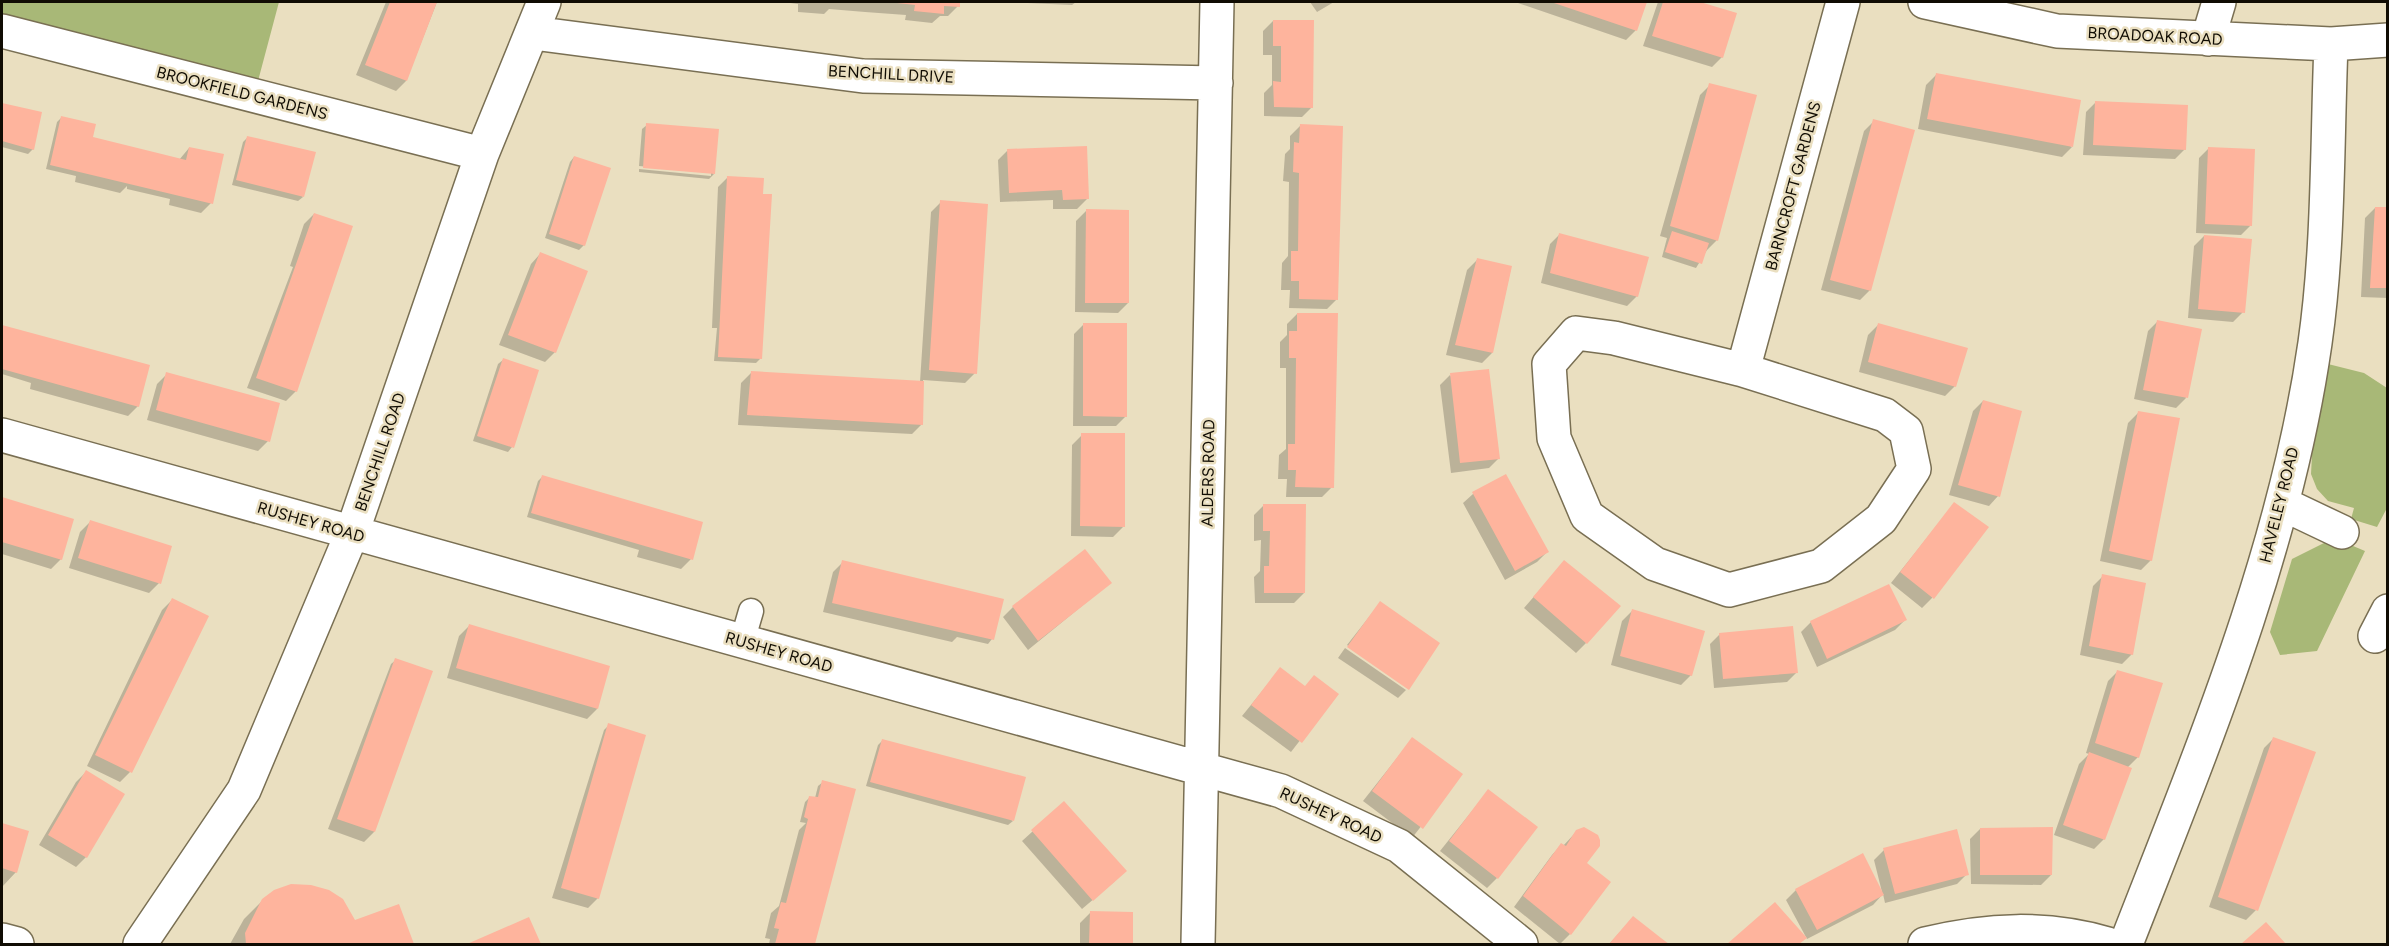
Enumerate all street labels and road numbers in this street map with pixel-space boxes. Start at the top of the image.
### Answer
street label: BROADOAK ROAD [2087,23,2223,49]
street label: BENCHILL DRIVE [828,61,954,87]
street label: BROOKFIELD GARDENS [154,63,330,124]
street label: BARNCROFT GARDENS [1761,99,1825,273]
street label: BENCHILL ROAD [351,390,409,514]
street label: ALDERS ROAD [1198,419,1218,527]
street label: HAVELEY ROAD [2255,445,2303,565]
street label: RUSHEY ROAD [255,498,367,546]
street label: RUSHEY ROAD [723,628,835,676]
street label: RUSHEY ROAD [1277,783,1385,847]

